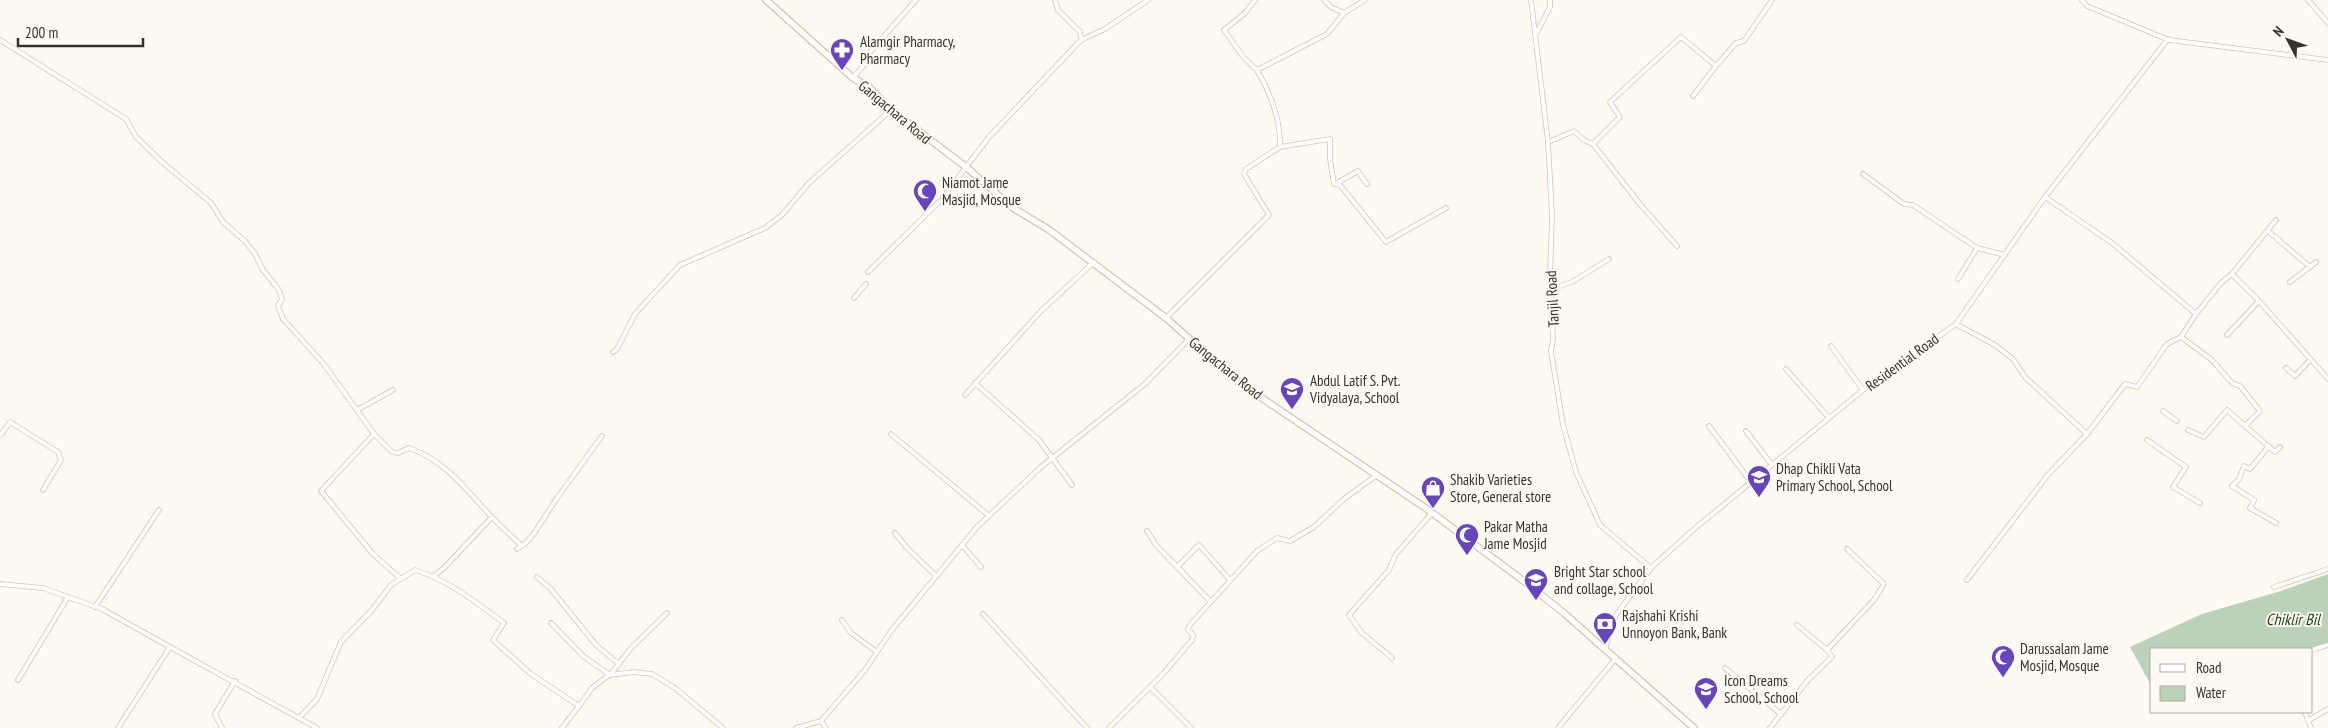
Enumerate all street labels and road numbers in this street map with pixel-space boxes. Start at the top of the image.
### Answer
street label: Gangachara Road [855,76,935,148]
street label: Tanjil Road [1541,270,1563,328]
street label: Residential Road [1862,329,1942,395]
street label: Gangachara Road [1185,333,1267,403]

